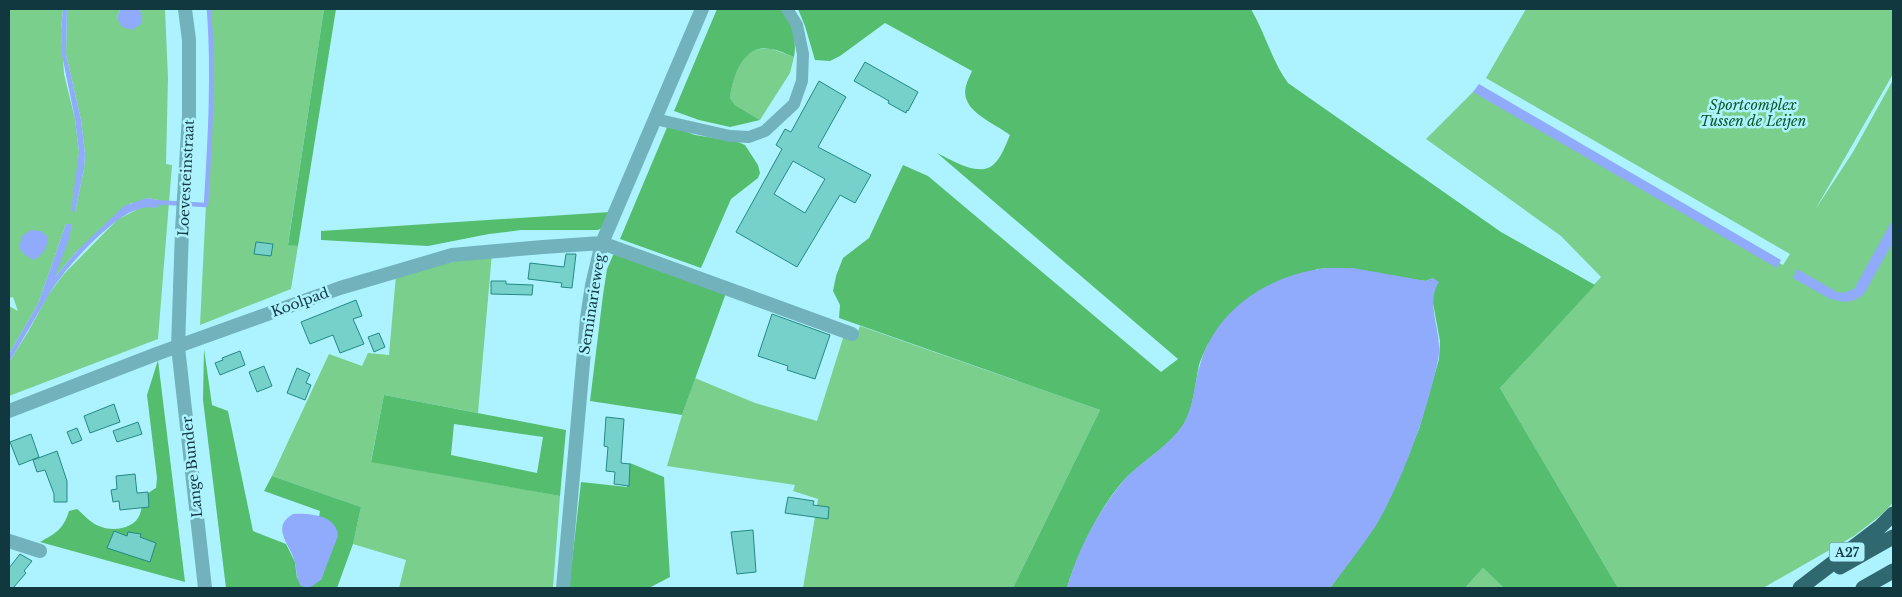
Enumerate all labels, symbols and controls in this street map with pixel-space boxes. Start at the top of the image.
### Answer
park label: Sportcomplex Tussen de Leijen [1700,96,1806,130]
street label: Loevesteinstraat [174,119,198,237]
street label: Seminarieweg [575,252,609,356]
street label: Koolpad [269,283,332,321]
street label: Lange Bunder [178,415,206,519]
road number: A27 [1830,542,1864,562]

